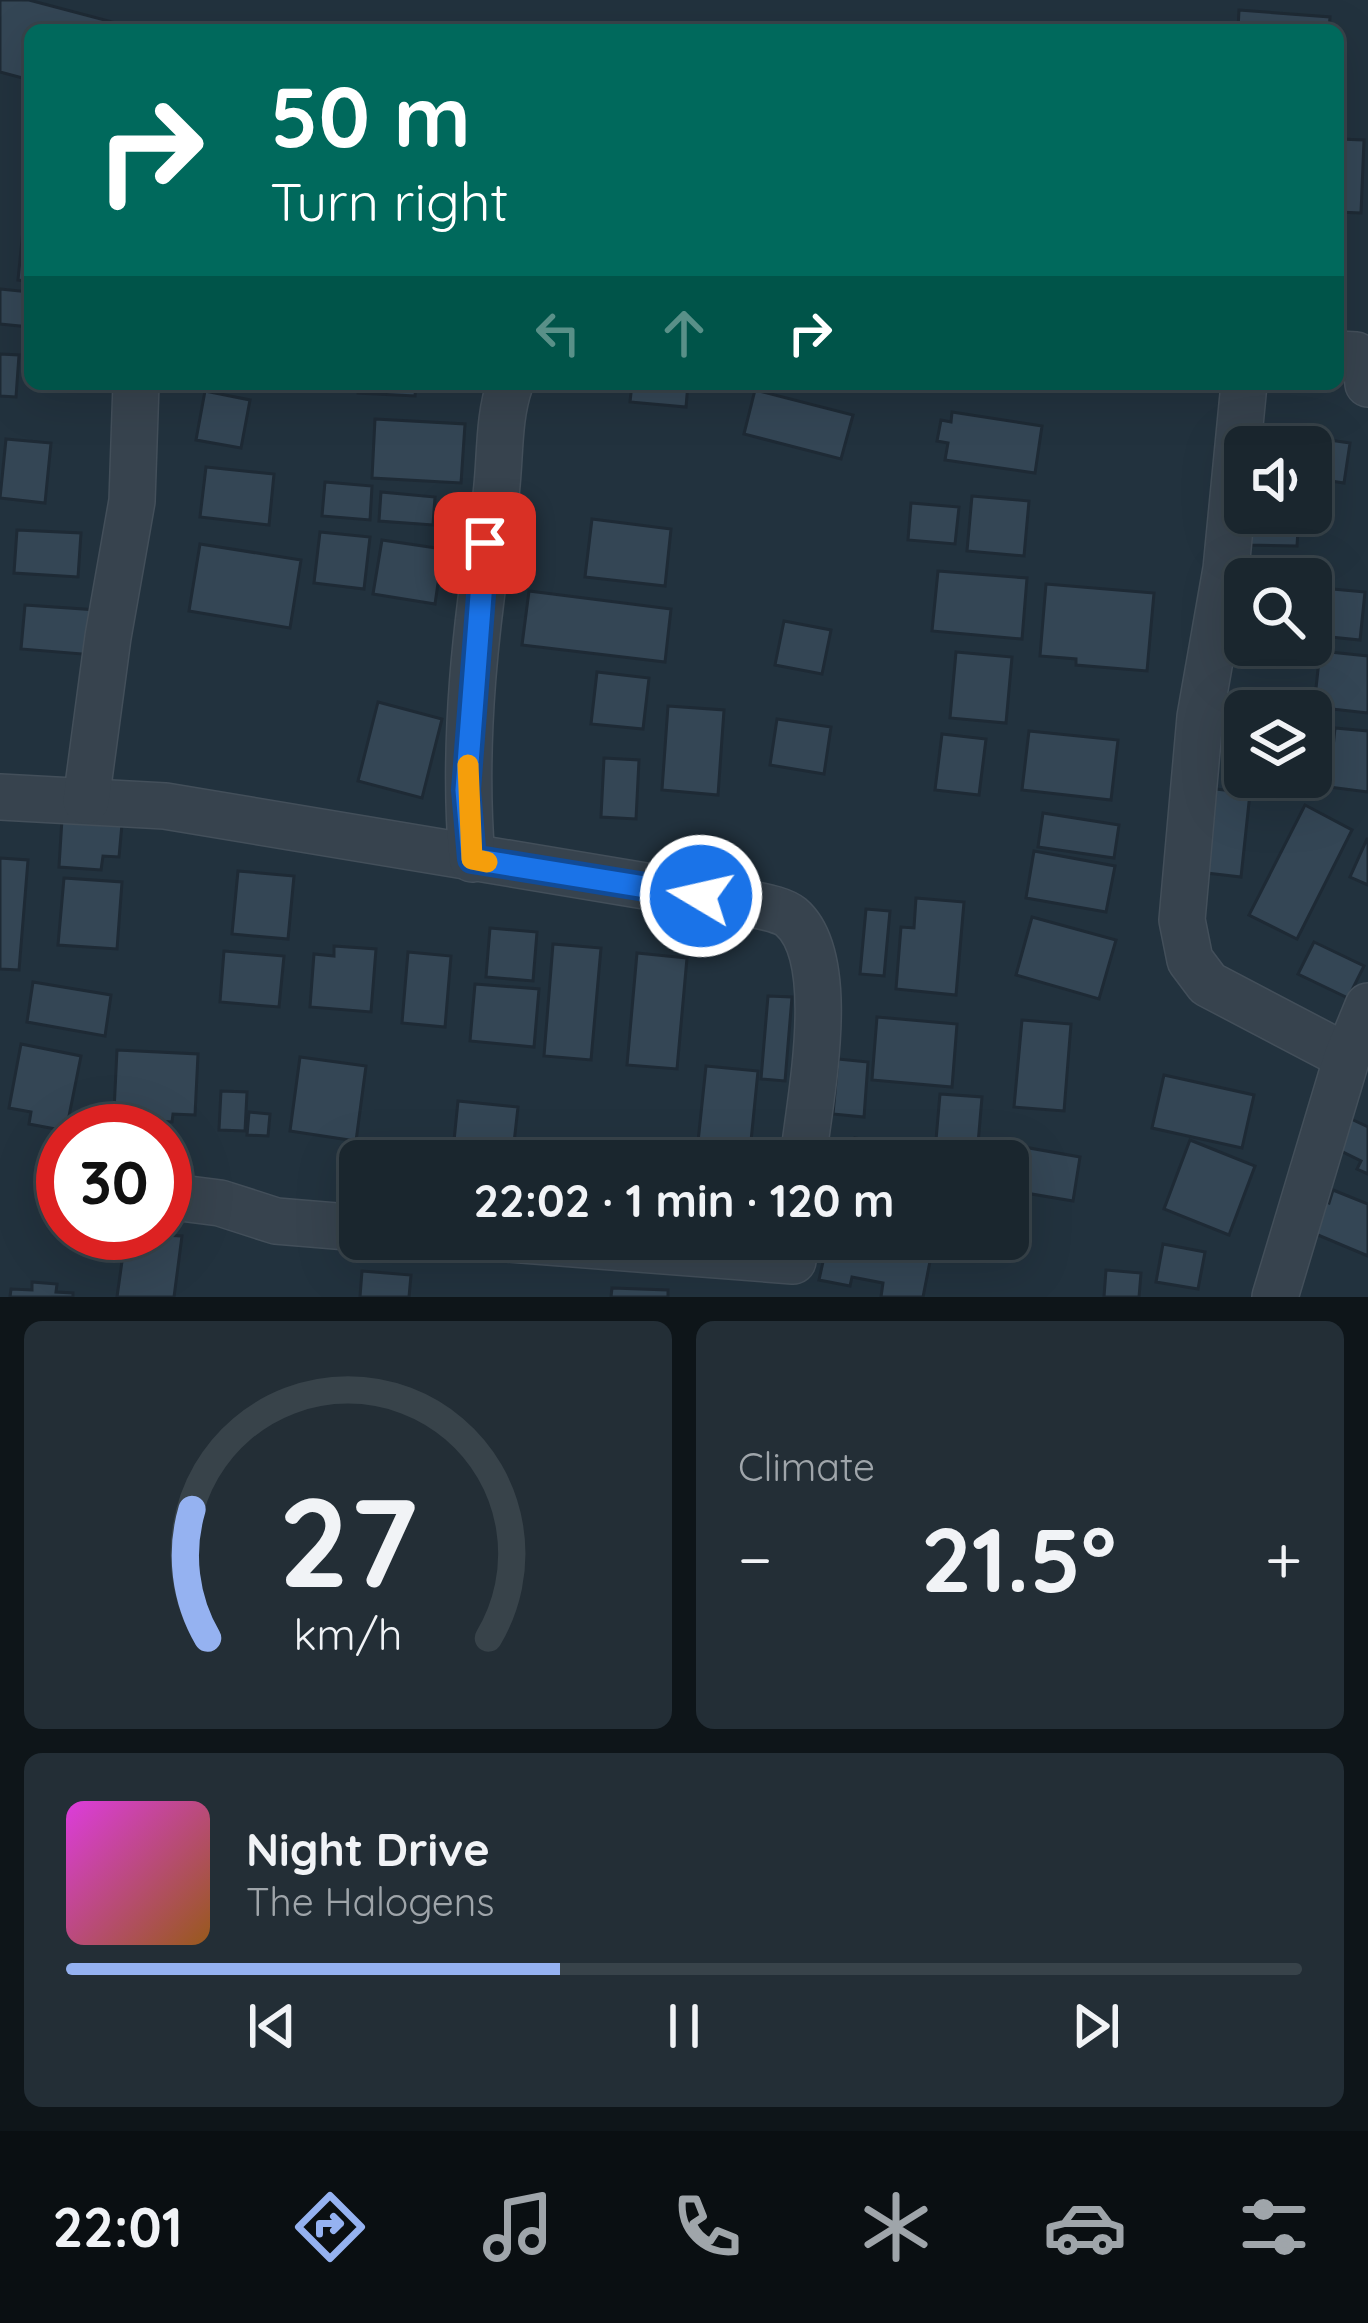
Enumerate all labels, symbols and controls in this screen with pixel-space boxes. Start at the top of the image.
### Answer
text: 50 m [270,63,471,168]
icon: right [72,72,228,228]
text: Turn right [270,167,509,235]
icon: left [525,300,591,366]
icon: ahead [651,300,717,366]
icon: right [777,300,843,366]
map controls [1224,426,1332,798]
button: sound [1224,426,1332,534]
pin [434,492,536,594]
icon: arrive [452,510,518,576]
button: search [1224,558,1332,666]
button: layers [1224,690,1332,798]
position arrow [638,833,764,959]
speed limit sign: 30 [36,1104,192,1260]
text: 22:02 · 1 min · 120 m [474,1172,894,1228]
text: Climate [738,1442,875,1491]
text: 27 [278,1462,418,1618]
text: 21.5° [921,1502,1116,1615]
text: − [738,1517,772,1600]
text: + [1265,1517,1302,1600]
text: km/h [294,1607,402,1661]
text: Night Drive [246,1821,490,1877]
text: The Halogens [246,1877,495,1926]
icon: previous [239,1993,305,2059]
icon: pause [651,1993,717,2059]
icon: next [1063,1993,1129,2059]
icon: directions [288,2185,372,2269]
icon: music [476,2185,560,2269]
icon: phone [665,2185,749,2269]
icon: climate [854,2185,938,2269]
icon: car [1043,2185,1127,2269]
icon: filters [1232,2185,1316,2269]
text: 22:01 [52,2193,183,2261]

